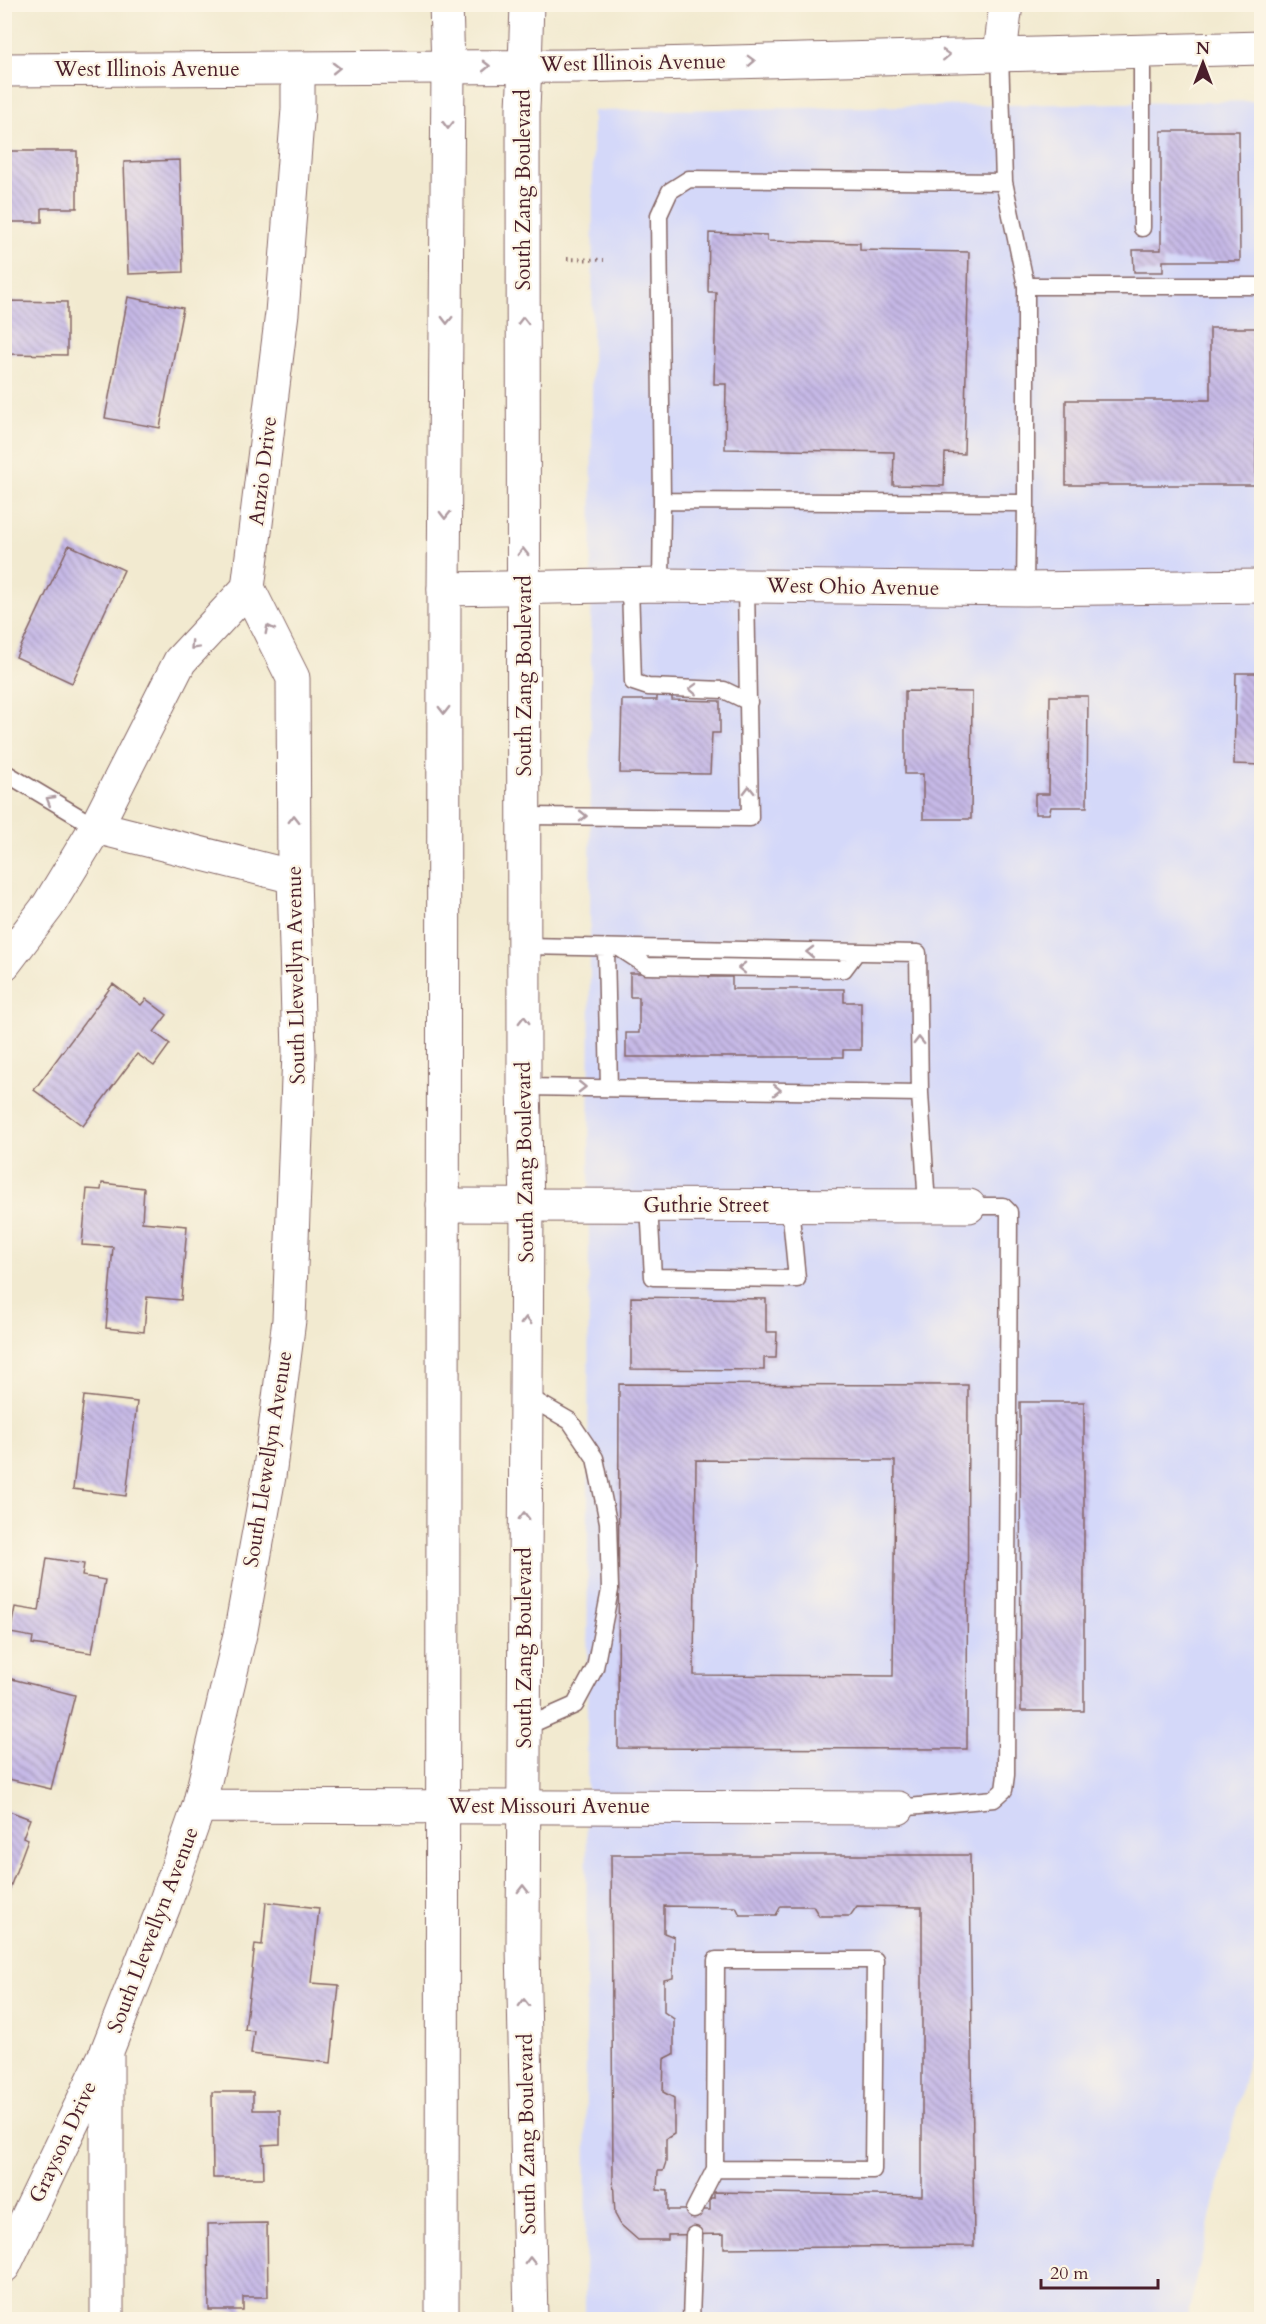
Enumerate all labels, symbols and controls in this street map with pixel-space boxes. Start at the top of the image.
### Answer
north arrow [1173,33,1233,93]
text: N [1196,38,1210,60]
street label: West Illinois Avenue [539,47,726,79]
one-way arrow [942,49,951,62]
one-way arrow [747,54,756,67]
street label: West Illinois Avenue [53,55,240,84]
one-way arrow [482,60,491,72]
one-way arrow [331,62,340,74]
street label: South Zang Boulevard [509,89,538,291]
one-way arrow [442,121,454,130]
one-way arrow [440,316,453,325]
one-way arrow [517,316,529,325]
street label: Anzio Drive [242,415,284,527]
one-way arrow [439,511,451,520]
one-way arrow [517,548,529,557]
street label: West Ohio Avenue [765,571,940,603]
street label: South Zang Boulevard [510,575,539,777]
one-way arrow [265,625,276,636]
one-way arrow [190,639,201,650]
one-way arrow [689,682,698,695]
one-way arrow [438,706,450,715]
one-way arrow [743,785,756,794]
one-way arrow [46,795,56,807]
one-way arrow [579,810,588,823]
one-way arrow [288,814,300,823]
street label: South Llewellyn Avenue [280,865,312,1085]
one-way arrow [806,946,815,958]
one-way arrow [738,961,747,974]
one-way arrow [518,1016,530,1025]
one-way arrow [913,1036,925,1045]
street label: South Zang Boulevard [509,1061,541,1263]
one-way arrow [578,1081,587,1093]
one-way arrow [773,1084,782,1097]
street label: Guthrie Street [643,1191,769,1220]
one-way arrow [519,1317,532,1326]
street label: South Llewellyn Avenue [237,1349,299,1569]
one-way arrow [518,1512,530,1521]
street label: South Zang Boulevard [510,1547,539,1749]
street label: West Missouri Avenue [447,1792,650,1821]
street label: South Llewellyn Avenue [100,1823,206,2037]
one-way arrow [517,1884,529,1893]
one-way arrow [518,1999,530,2008]
street label: South Zang Boulevard [511,2033,543,2235]
street label: Grayson Drive [22,2076,104,2208]
scale bar [1041,2252,1158,2290]
one-way arrow [524,2257,536,2266]
text: 20 m [1050,2261,1089,2286]

